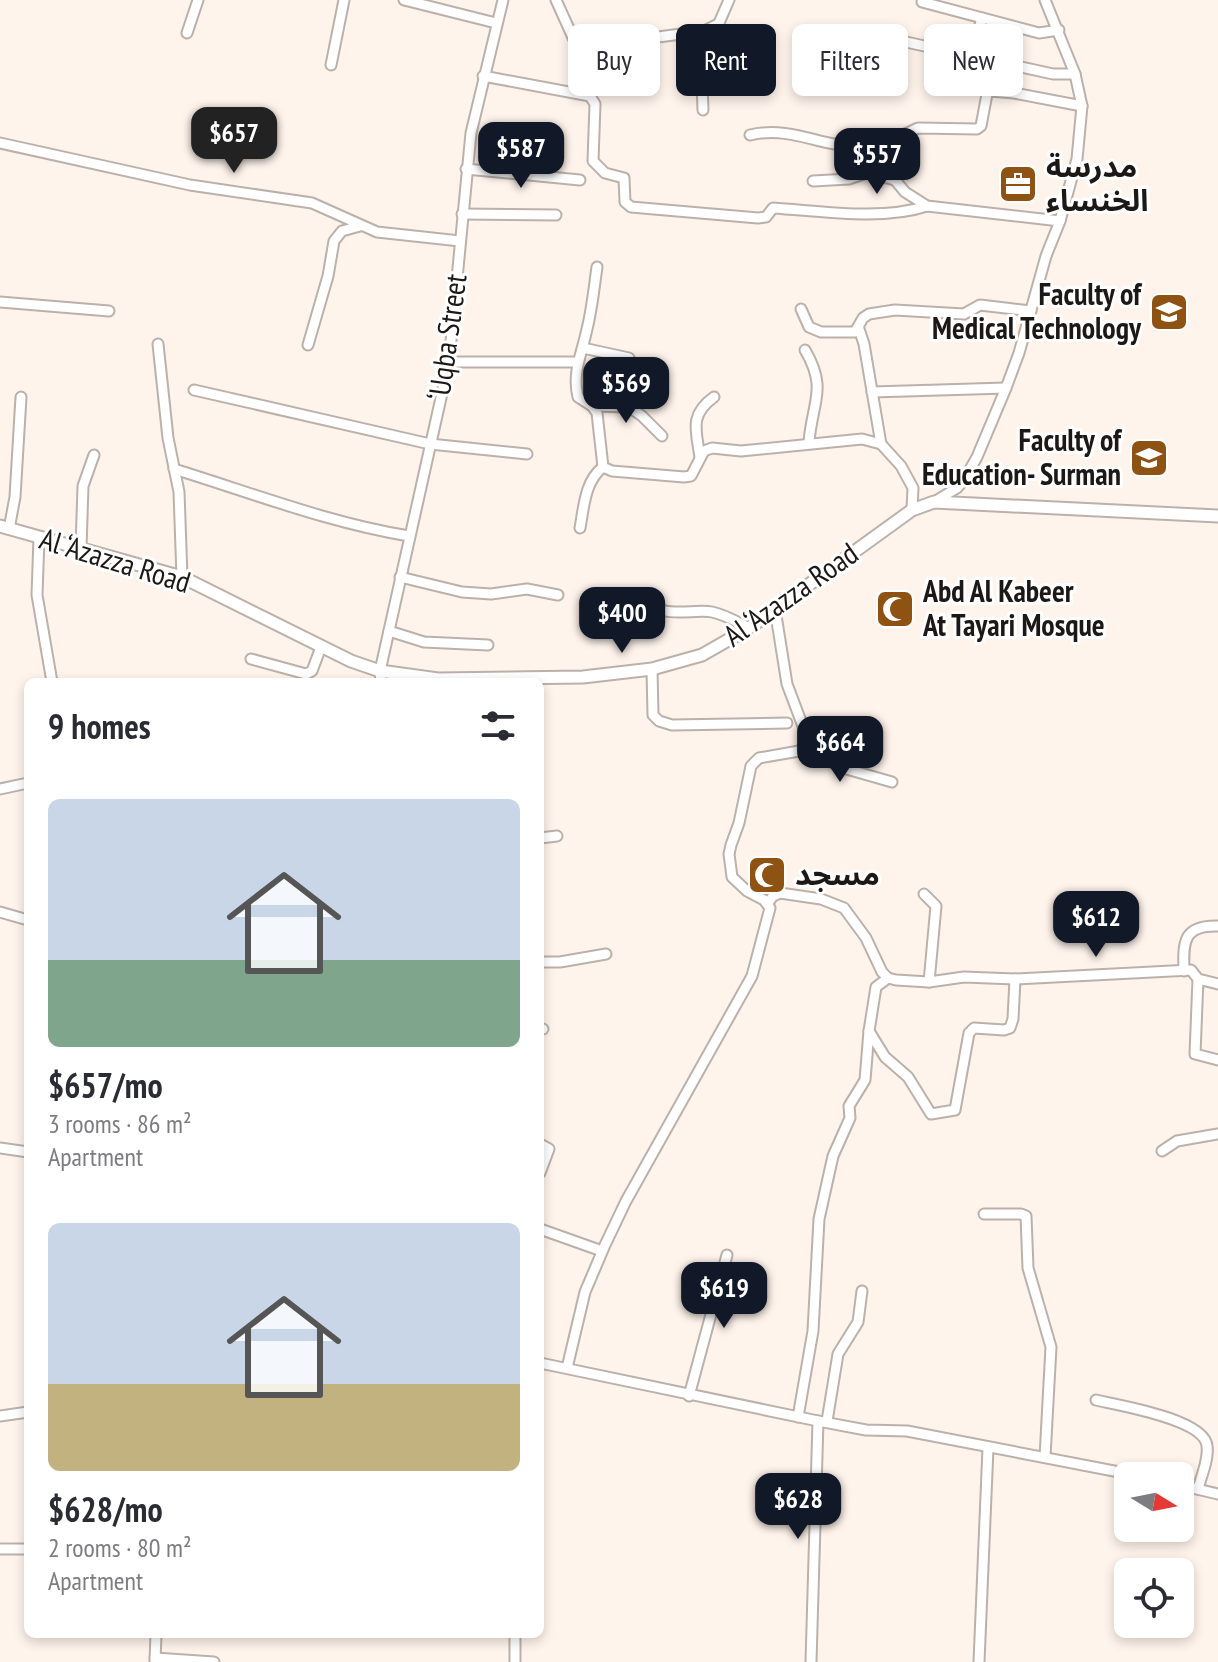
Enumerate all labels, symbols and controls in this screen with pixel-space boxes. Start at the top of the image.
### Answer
chip: Buy [568,24,660,96]
chip: Rent [676,24,776,96]
chip: Filters [792,24,908,96]
chip: New [924,24,1023,96]
pin: $657 [187,107,281,175]
text: $657 [209,116,259,149]
pin: $587 [474,122,568,190]
pin: $557 [830,128,924,196]
text: $587 [496,131,546,164]
text: $557 [852,137,902,170]
place label: مدرسة الخنساء [1046,146,1148,219]
office icon: مدرسة الخنساء [997,163,1039,205]
street label: ‘Uqba Street [418,270,475,402]
place label: Faculty of Medical Technology [932,274,1143,347]
school or university icon: Faculty of Medical Technology [1148,291,1190,333]
pin: $569 [579,357,673,425]
text: $569 [601,366,651,399]
place label: Faculty of Education- Surman [922,420,1123,493]
school or university icon: Faculty of Education- Surman [1128,437,1170,479]
street label: Al ‘Azazza Road [35,518,195,601]
street label: Al ‘Azazza Road [715,533,865,654]
place label: Abd Al Kabeer At Tayari Mosque [922,571,1105,644]
pin: $400 [575,587,669,655]
mosque icon: Abd Al Kabeer At Tayari Mosque [874,588,916,630]
text: $400 [597,596,647,629]
text: 9 homes [48,704,151,748]
icon: filters [476,704,520,748]
pin: $664 [793,716,887,784]
text: $664 [815,725,865,758]
icon: home [212,851,356,995]
mosque icon: مسجد [746,854,788,896]
place label: مسجد [795,854,880,893]
pin: $612 [1049,891,1143,959]
text: $612 [1071,900,1121,933]
text: $657/mo [48,1063,163,1107]
text: 3 rooms · 86 m² [48,1107,192,1140]
text: Apartment [48,1140,143,1173]
pin: $619 [677,1262,771,1330]
text: $619 [699,1271,749,1304]
icon: home [212,1275,356,1419]
north arrow [1114,1462,1194,1542]
map controls [1114,1462,1194,1638]
pin: $628 [751,1473,845,1541]
text: $628 [773,1482,823,1515]
text: $628/mo [48,1487,163,1531]
text: 2 rooms · 80 m² [48,1531,192,1564]
button: locate [1114,1558,1194,1638]
text: Apartment [48,1564,143,1597]

